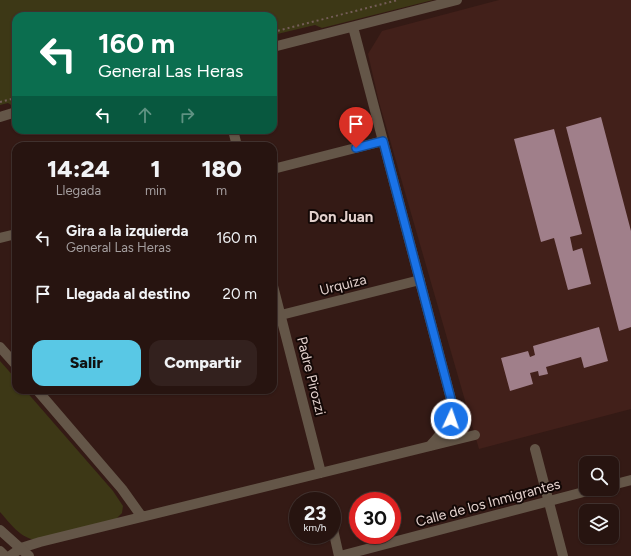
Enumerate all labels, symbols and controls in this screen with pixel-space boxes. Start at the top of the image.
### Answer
text: 160 m [98,26,175,60]
icon: left [32,28,84,80]
text: General Las Heras [98,60,243,82]
icon: left [92,104,114,126]
icon: ahead [134,104,156,126]
icon: right [176,104,198,126]
pin [339,107,373,148]
icon: arrive [345,113,367,135]
text: 14:24 [47,154,110,183]
text: 1 [151,154,161,183]
text: 180 [201,154,242,183]
text: Llegada [56,183,101,198]
text: min [145,183,166,198]
text: m [216,183,227,198]
district label: Don Juan [309,208,373,226]
text: Gira a la izquierda [66,222,188,240]
icon: left [32,227,54,249]
text: 160 m [216,229,257,247]
text: General Las Heras [66,240,171,255]
street label: Urquiza [318,271,368,299]
icon: arrive [32,283,54,305]
text: Llegada al destino [66,285,190,303]
text: 20 m [223,285,257,303]
street label: Padre Pirozzi [293,335,329,417]
button: Salir [32,340,141,386]
button: Compartir [149,340,257,386]
position arrow [430,398,472,440]
map controls [579,456,619,544]
button: search [579,456,619,496]
street label: Calle de los Inmigrantes [414,475,562,531]
speed limit sign: 30 [349,492,401,544]
text: 23 [304,501,326,525]
button: layers [579,504,619,544]
text: km/h [304,521,326,534]

